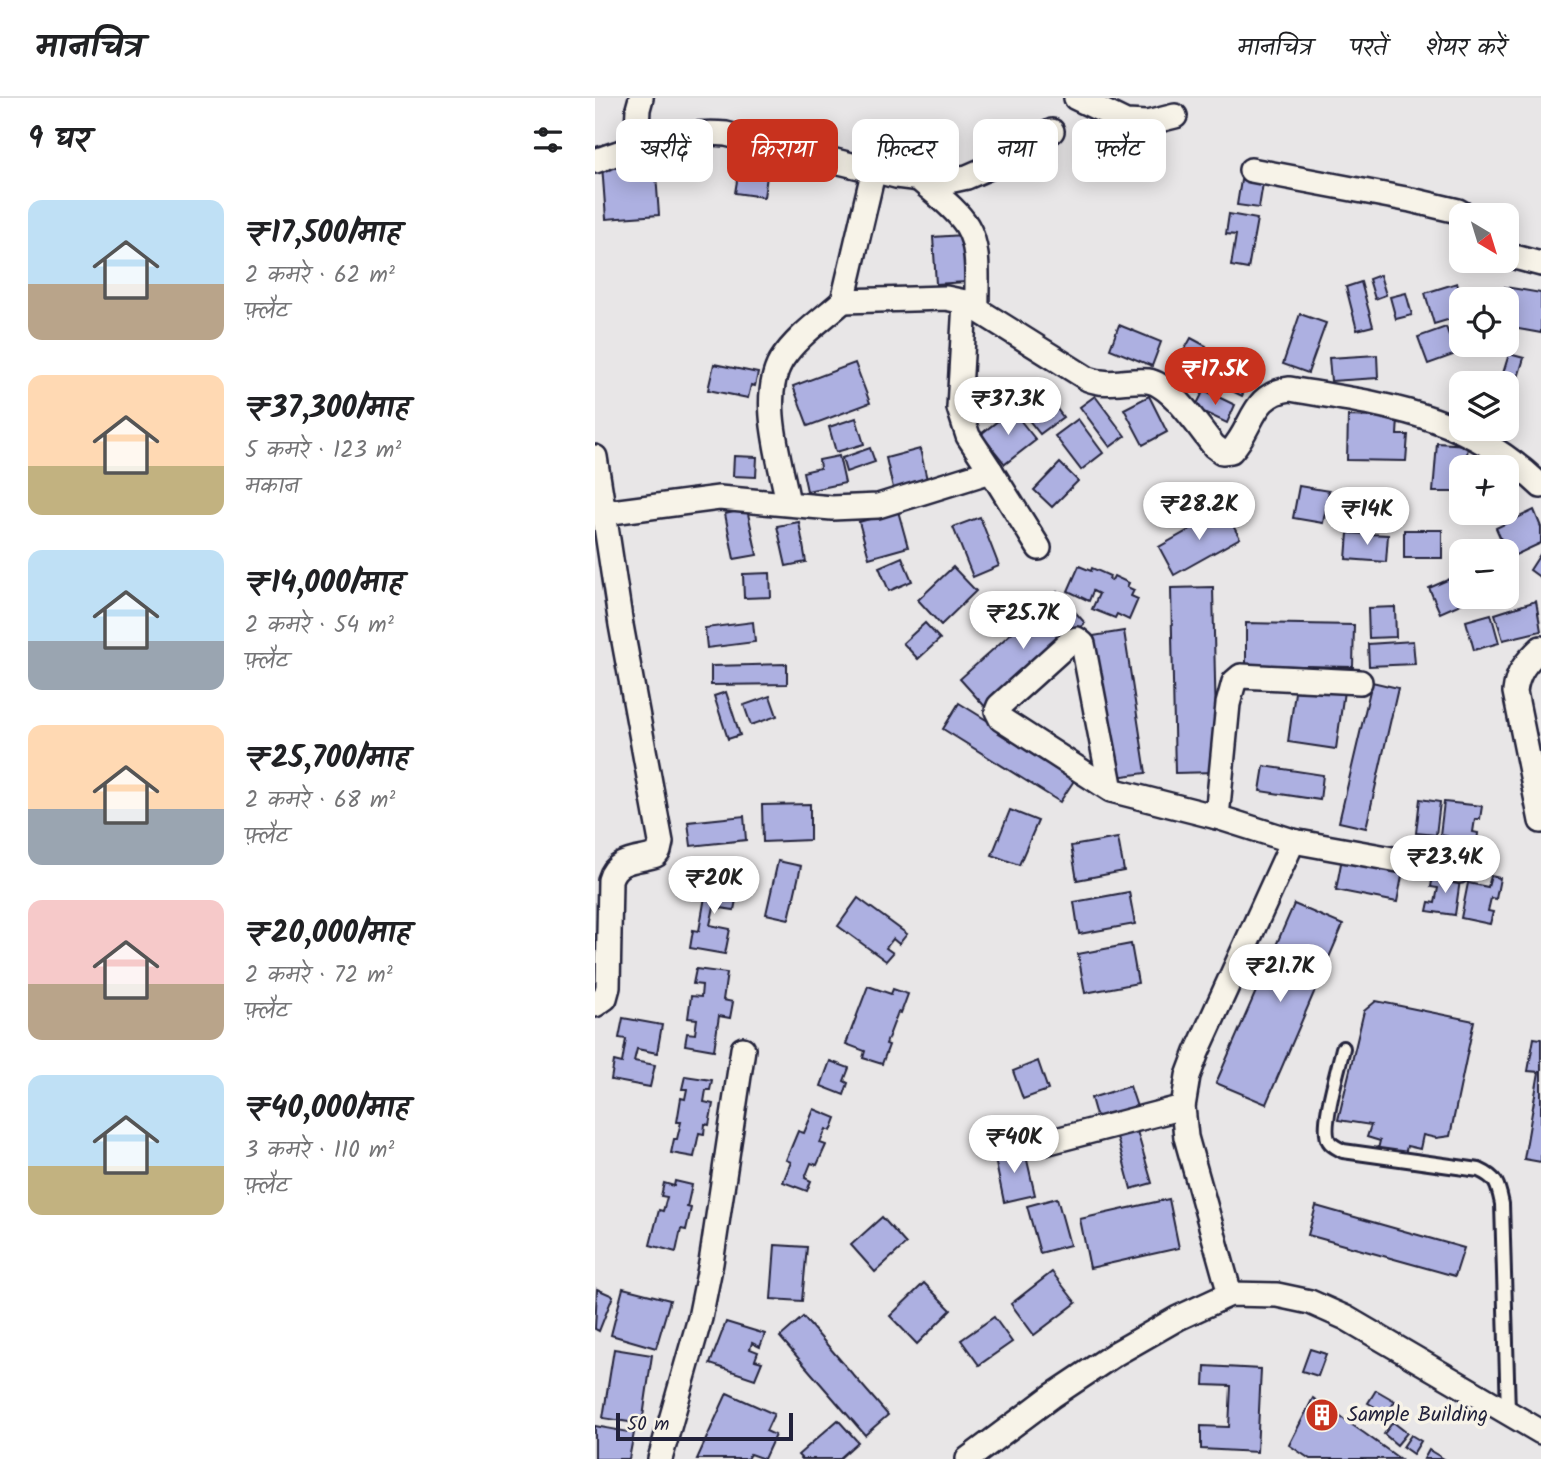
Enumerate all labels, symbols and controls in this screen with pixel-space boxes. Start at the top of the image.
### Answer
text: मानचित्र [35,22,143,75]
text: मानचित्र [1237,29,1312,68]
text: परतें [1350,29,1387,68]
text: शेयर करें [1425,29,1506,68]
text: 9 घर [28,116,90,164]
chip: खरीदें [616,119,713,182]
chip: किराया [727,119,838,182]
chip: फ़िल्टर [852,119,959,182]
chip: नया [973,119,1058,182]
chip: फ़्लैट [1072,119,1166,182]
icon: filters [529,121,567,159]
north arrow [1449,203,1519,273]
map controls [1449,203,1519,609]
text: ₹17,500/माह [245,210,400,258]
icon: home [84,228,168,312]
text: 2 कमरे · 62 m² [245,258,395,294]
button: locate [1449,287,1519,357]
text: फ़्लैट [245,294,289,330]
pin: ₹17.5K [1158,348,1272,407]
text: ₹17.5K [1181,352,1249,388]
button: layers [1449,371,1519,441]
pin: ₹37.3K [951,378,1065,437]
text: ₹37.3K [970,382,1046,418]
text: ₹37,300/माह [245,385,409,433]
icon: home [84,403,168,487]
text: 5 कमरे · 123 m² [245,433,401,469]
button: + [1449,455,1519,525]
text: मकान [245,469,299,505]
pin: ₹28.2K [1142,482,1256,542]
text: ₹28.2K [1159,487,1239,523]
pin: ₹14K [1326,488,1408,547]
text: ₹14K [1340,492,1394,528]
button: − [1449,539,1519,609]
text: ₹14,000/माह [245,560,403,608]
icon: home [84,578,168,662]
pin: ₹25.7K [966,592,1080,651]
text: ₹25.7K [985,596,1061,632]
text: 2 कमरे · 54 m² [245,608,394,644]
text: फ़्लैट [245,644,289,680]
text: ₹25,700/माह [245,735,409,783]
icon: home [84,753,168,837]
text: 2 कमरे · 68 m² [245,783,395,819]
text: फ़्लैट [245,819,289,855]
pin: ₹23.4K [1388,836,1502,895]
text: ₹23.4K [1406,840,1484,876]
pin: ₹20K [673,856,755,916]
text: ₹20K [684,861,744,897]
text: ₹20,000/माह [245,910,410,958]
icon: home [84,928,168,1012]
pin: ₹21.7K [1223,944,1337,1004]
text: ₹21.7K [1245,949,1315,985]
text: 2 कमरे · 72 m² [245,958,393,994]
text: फ़्लैट [245,994,289,1030]
text: ₹40,000/माह [245,1085,409,1133]
icon: home [84,1103,168,1187]
pin: ₹40K [973,1116,1055,1175]
text: ₹40K [985,1120,1043,1156]
text: 3 कमरे · 110 m² [245,1133,394,1169]
text: फ़्लैट [245,1169,289,1205]
building icon: Sample Building [1303,1396,1341,1434]
place label: Sample Building [1347,1399,1488,1432]
scale bar [616,1410,793,1442]
text: 50 m [627,1410,669,1440]

